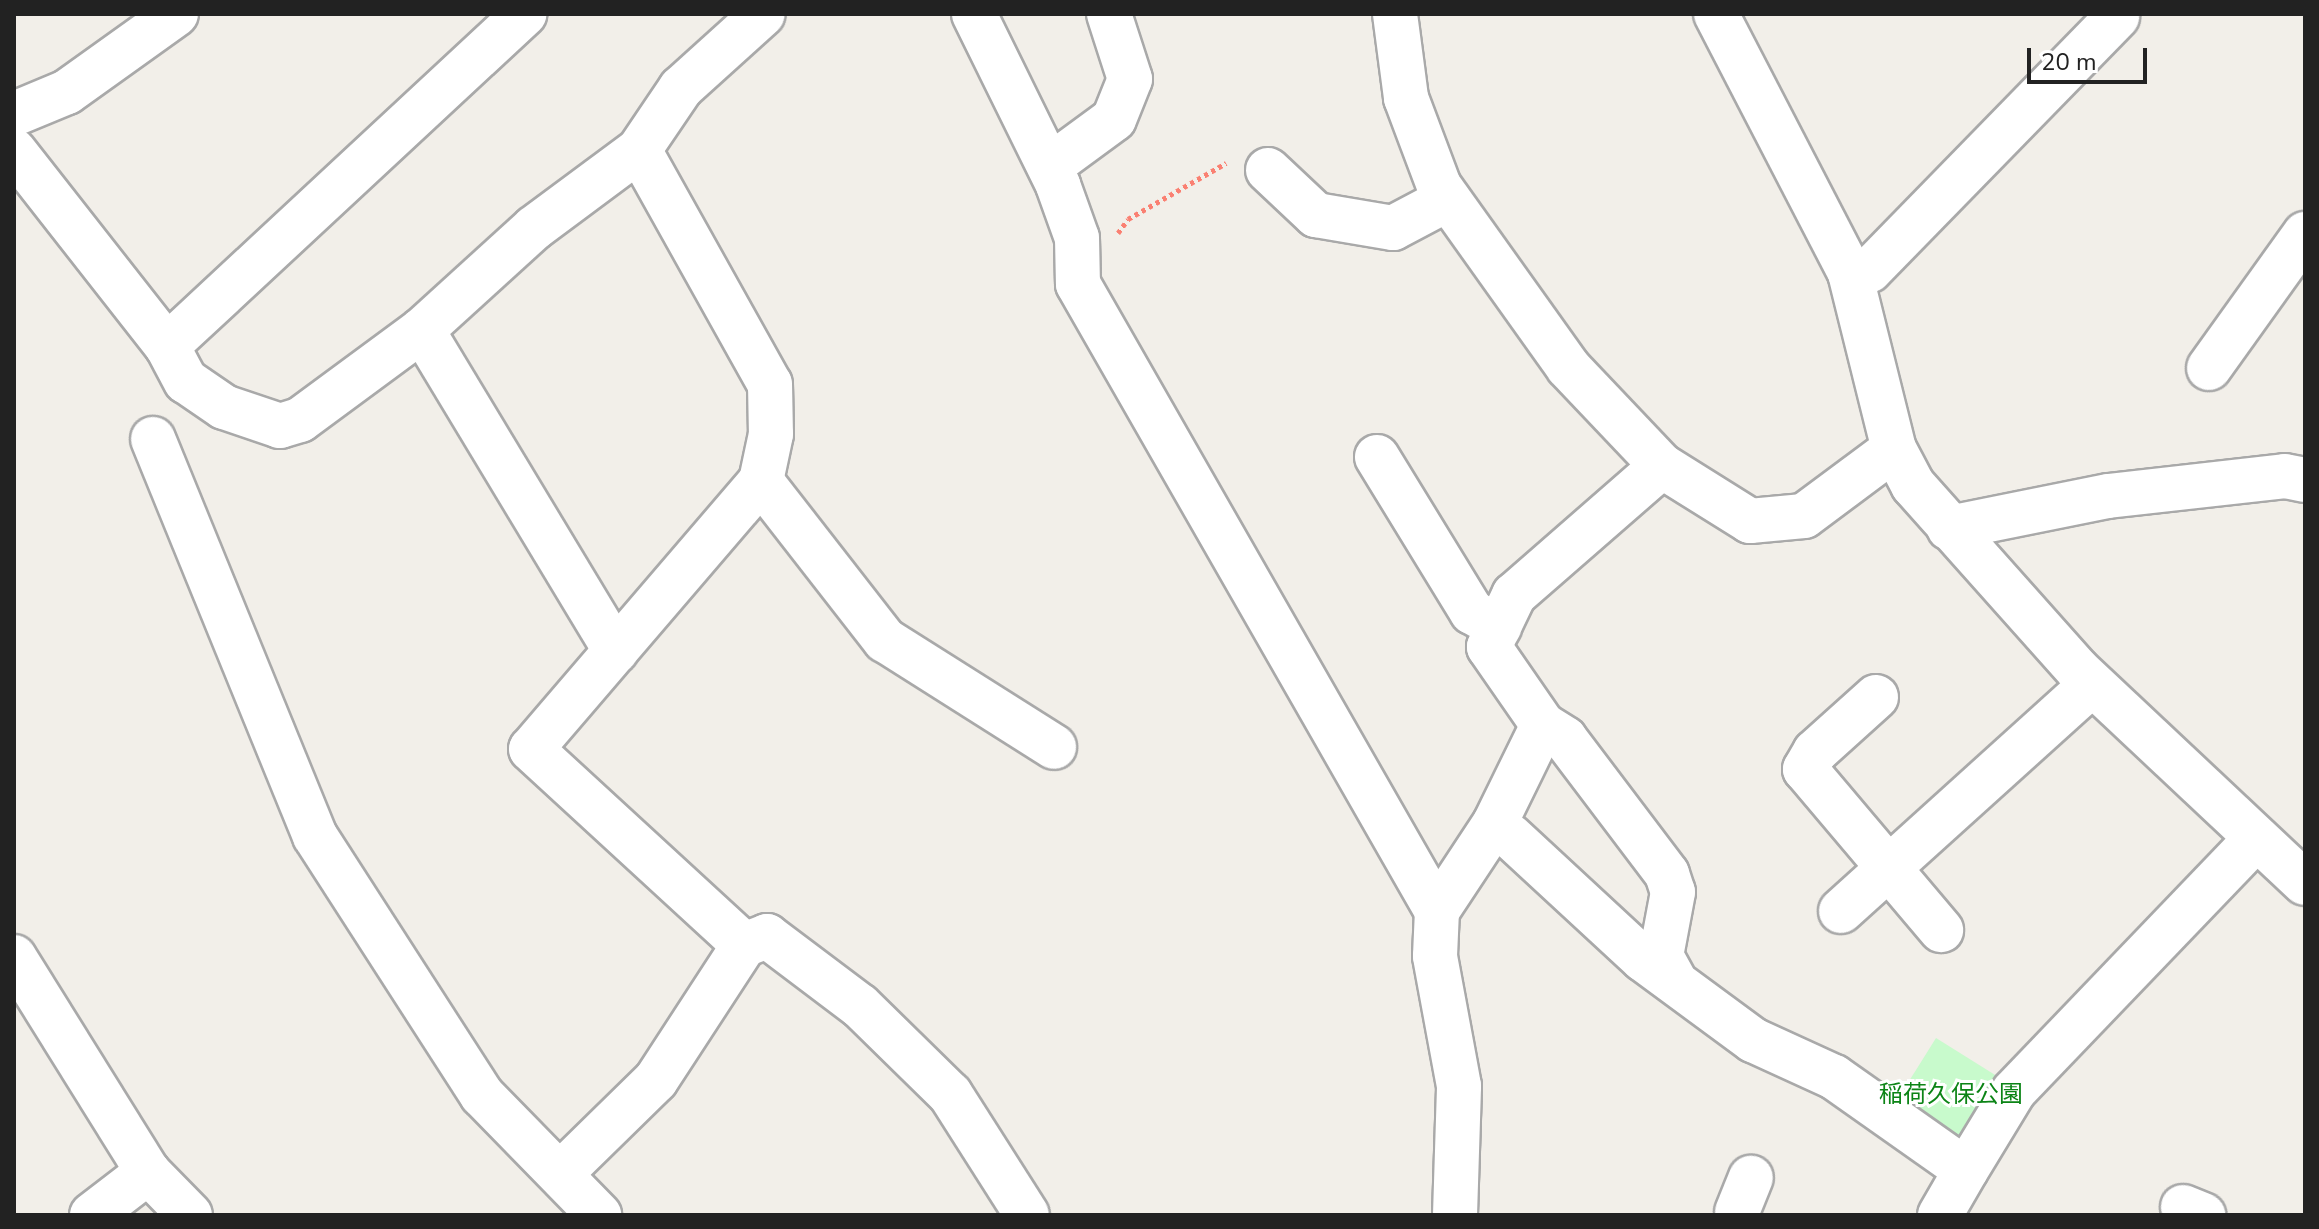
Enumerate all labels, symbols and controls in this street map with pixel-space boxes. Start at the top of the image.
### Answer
scale bar [2031,32,2151,82]
text: 20 m [2041,46,2097,78]
park label: 稲荷久保公園 [1879,1081,2023,1109]

